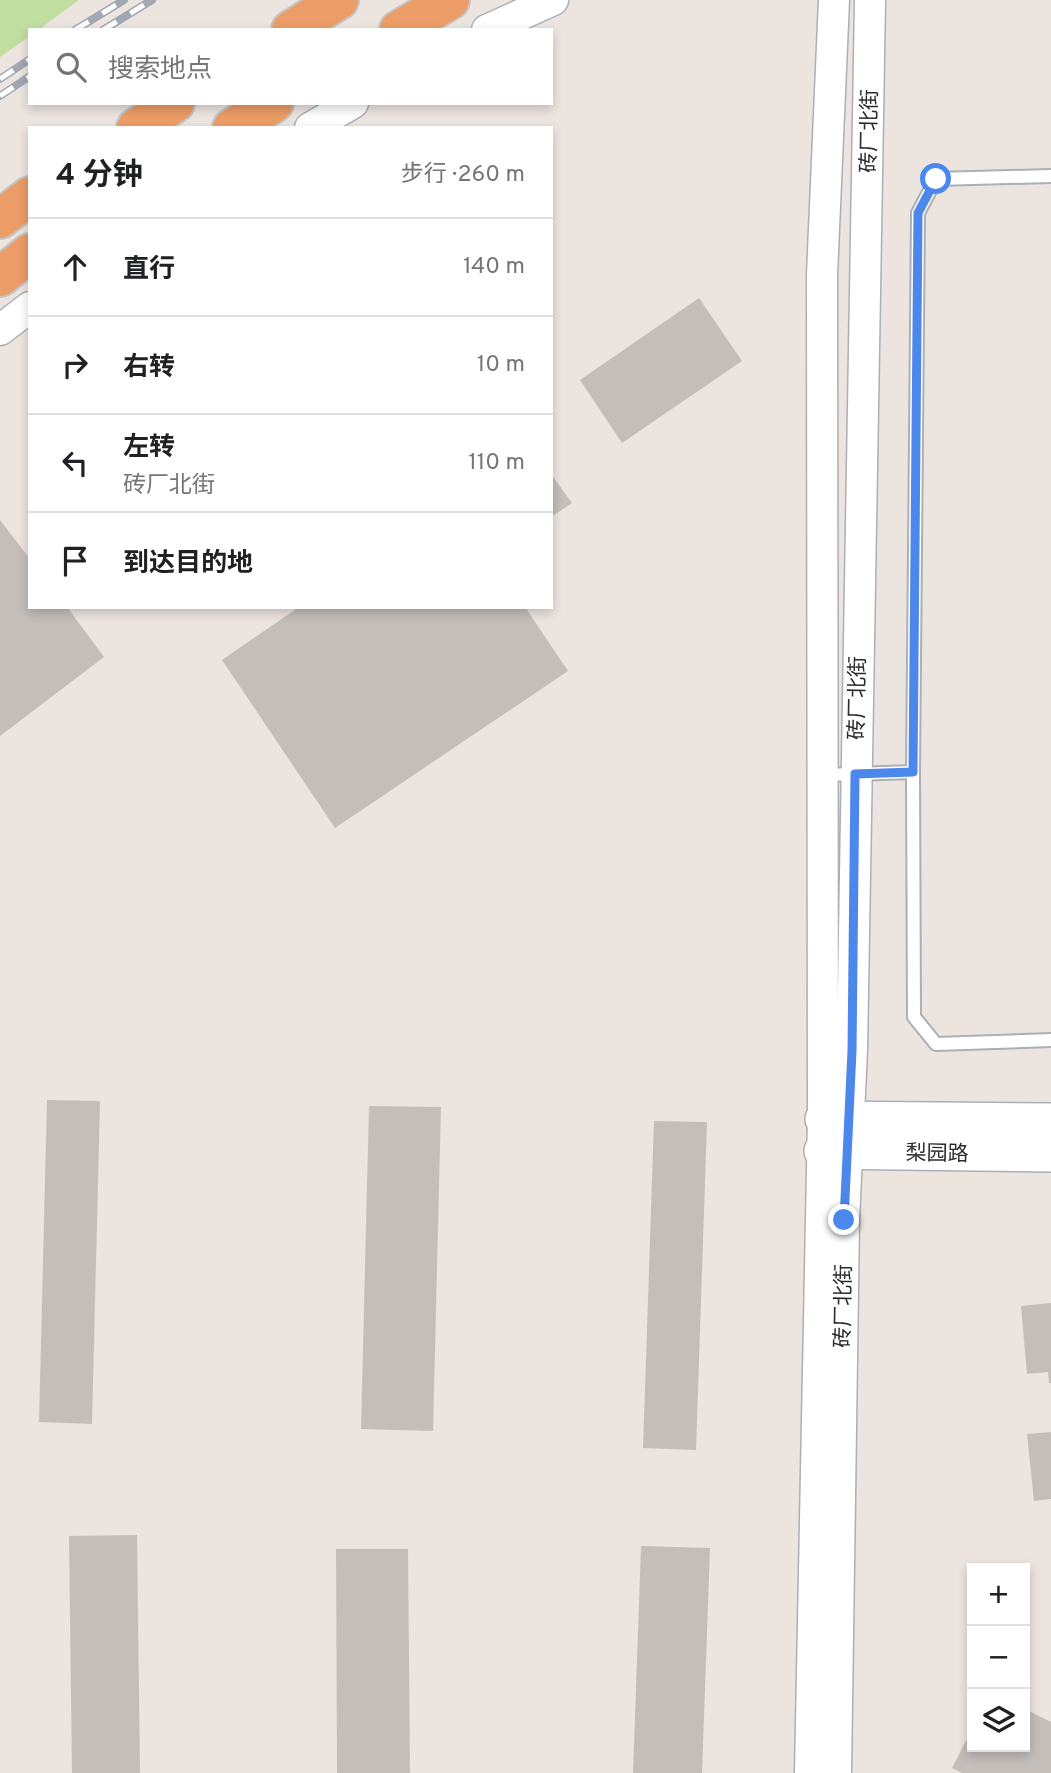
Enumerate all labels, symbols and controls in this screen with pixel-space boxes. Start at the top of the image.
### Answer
search box [28,28,553,105]
icon: search [52,48,90,86]
text: 搜索地点 [108,54,212,87]
street label: 砖厂北街 [856,89,885,173]
text: 4 分钟 [56,158,143,195]
text: 步行 · 260 m [401,161,525,190]
route start [920,163,951,194]
icon: ahead [56,248,94,286]
text: 140 m [463,253,525,282]
text: 直行 [123,254,175,287]
icon: right [56,346,94,384]
text: 10 m [477,351,525,380]
text: 右转 [123,352,175,385]
text: 左转 [123,432,175,465]
icon: left [56,444,94,482]
text: 110 m [468,449,525,478]
text: 砖厂北街 [123,472,215,501]
icon: arrive [56,542,94,580]
text: 到达目的地 [123,548,253,581]
street label: 砖厂北街 [844,656,873,740]
street label: 梨园路 [905,1140,969,1169]
route end [828,1204,859,1235]
street label: 砖厂北街 [830,1264,859,1348]
map controls [967,1563,1030,1752]
button: + [967,1563,1030,1626]
button: − [967,1626,1030,1689]
button: layers [967,1689,1030,1752]

